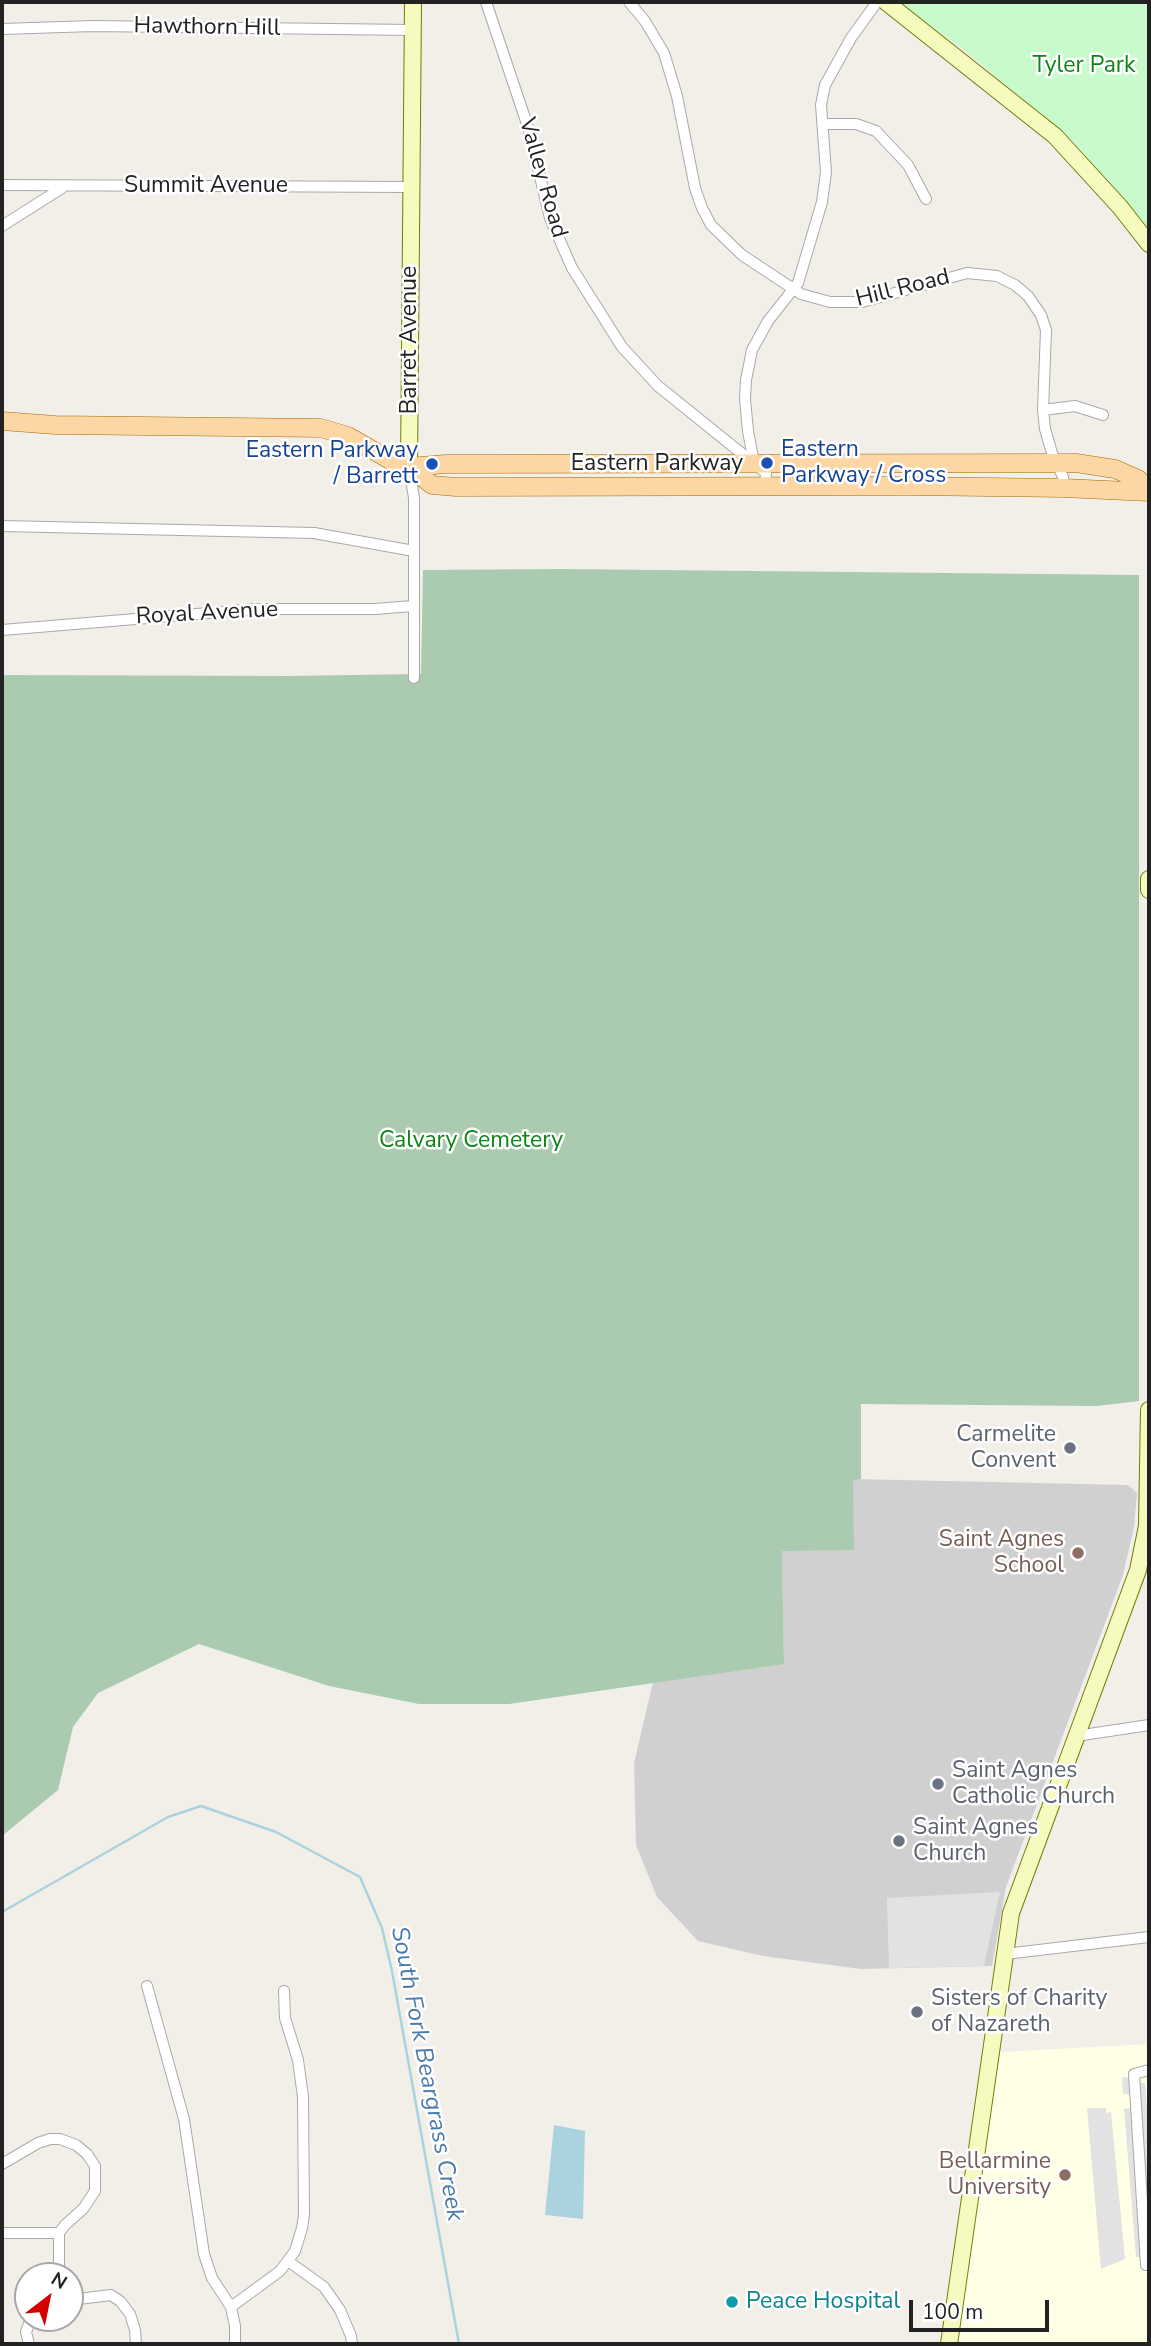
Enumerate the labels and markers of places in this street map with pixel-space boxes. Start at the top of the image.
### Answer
place label: Eastern Parkway / Cross [781,436,946,490]
place label: Eastern Parkway / Barrett [246,437,418,491]
marker: Eastern Parkway / Cross [759,455,775,471]
marker: Eastern Parkway / Barrett [424,456,440,472]
place label: Carmelite Convent [956,1421,1056,1475]
marker: Carmelite Convent [1062,1440,1078,1456]
place label: Saint Agnes School [939,1526,1064,1580]
marker: Saint Agnes School [1070,1545,1086,1561]
place label: Saint Agnes Catholic Church [952,1757,1115,1811]
marker: Saint Agnes Catholic Church [930,1776,946,1792]
place label: Saint Agnes Church [913,1814,1038,1868]
marker: Saint Agnes Church [891,1833,907,1849]
place label: Sisters of Charity of Nazareth [931,1985,1107,2039]
marker: Sisters of Charity of Nazareth [909,2004,925,2020]
place label: Bellarmine University [939,2148,1051,2202]
marker: Bellarmine University [1057,2167,1073,2183]
place label: Peace Hospital [746,2288,900,2316]
marker: Peace Hospital [724,2294,740,2310]

